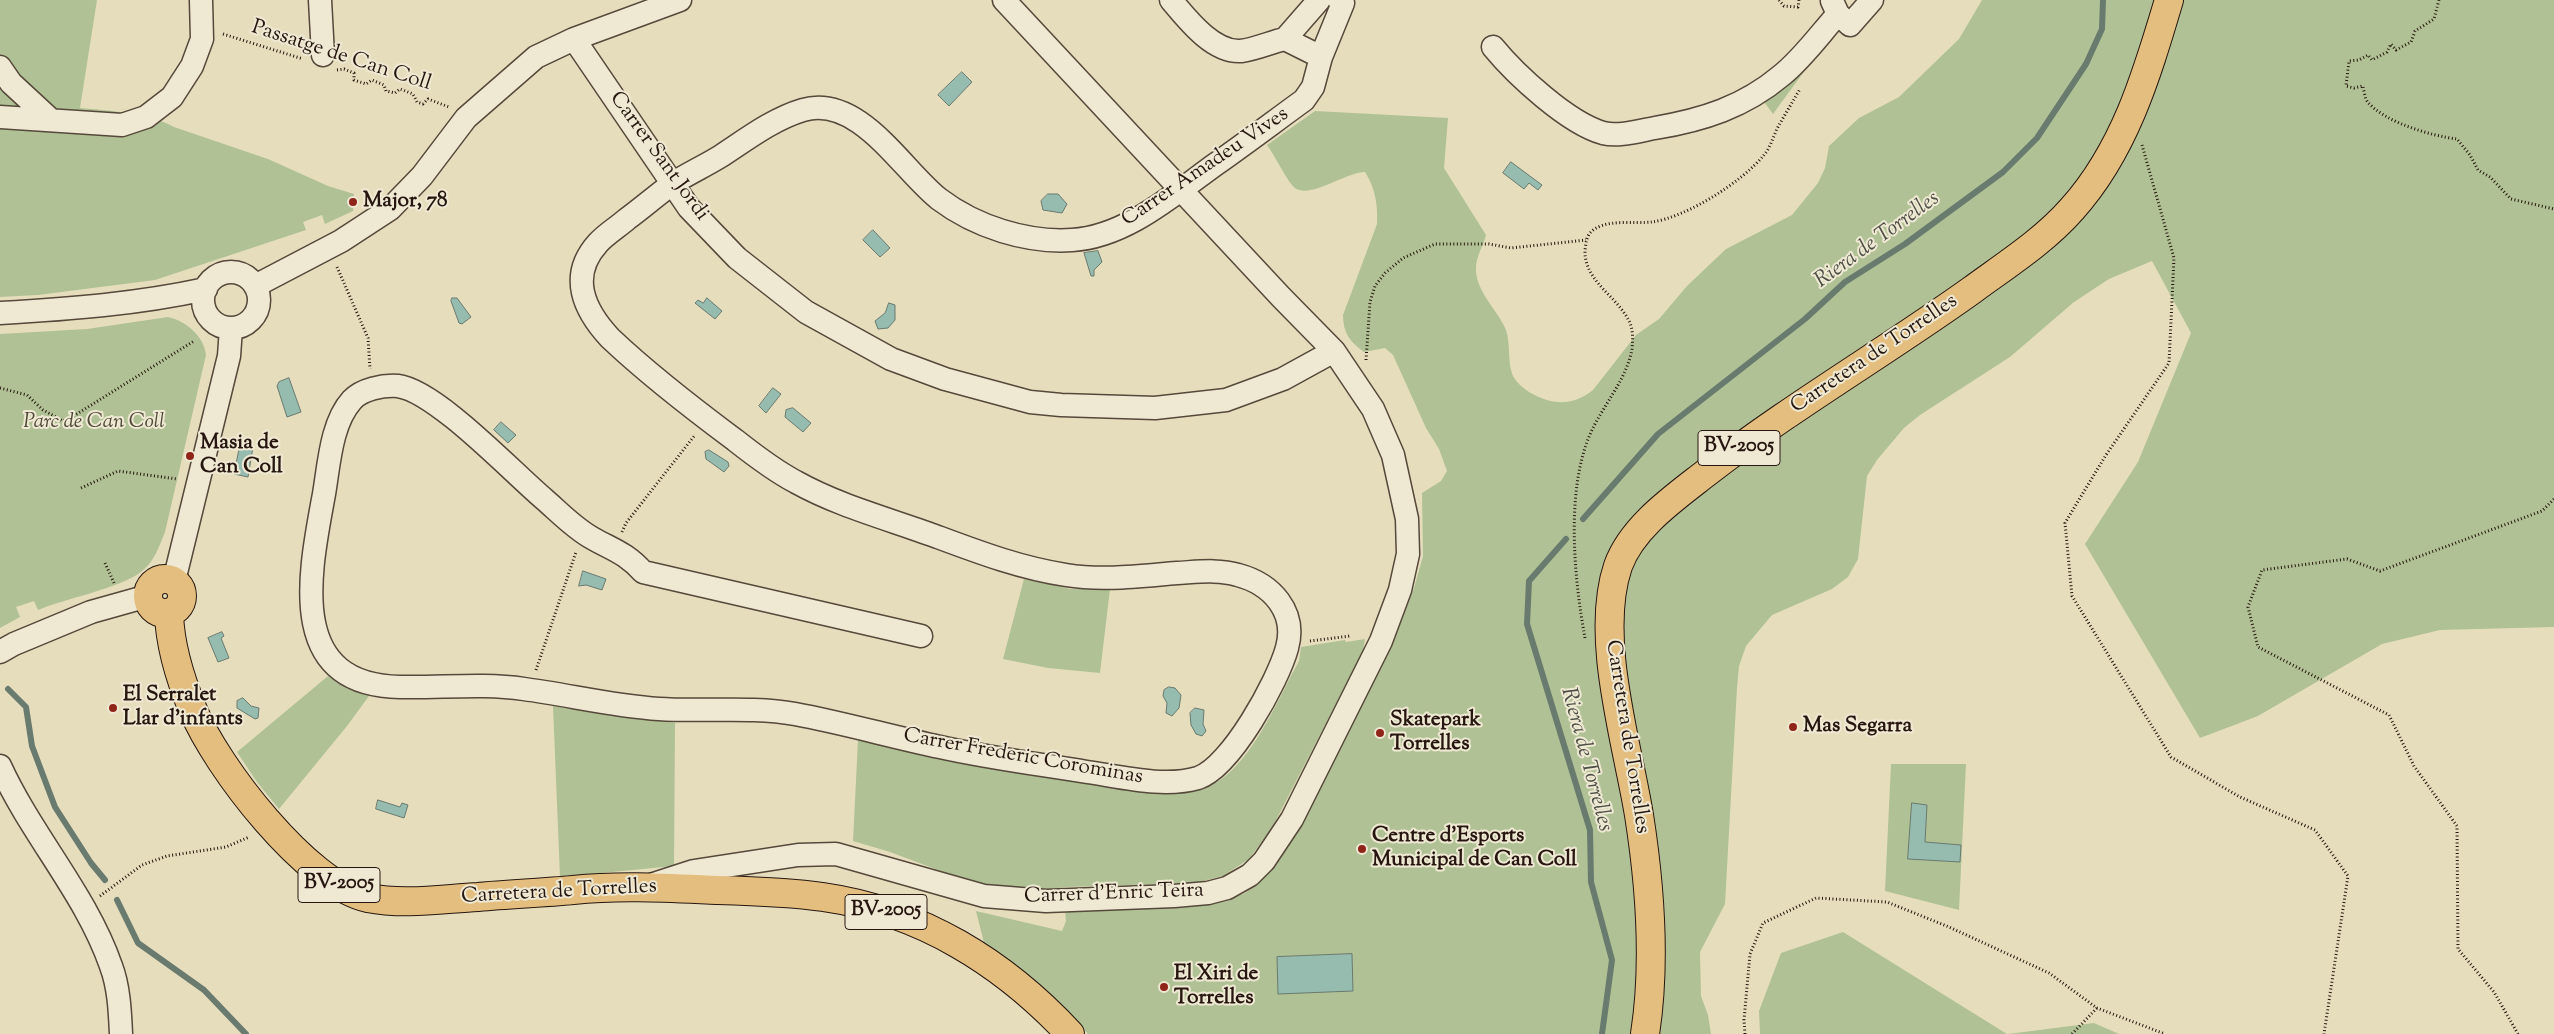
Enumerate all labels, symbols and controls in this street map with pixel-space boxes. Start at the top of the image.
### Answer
street label: Passatge de Can Coll [248,16,434,98]
street label: Carrer Sant Jordi [603,88,713,226]
street label: Carrer Amadeu Vives [1118,103,1294,233]
water label: Riera de Torrelles [1810,187,1946,295]
place label: Major, 78 [363,189,448,215]
marker: Major, 78 [347,196,359,208]
street label: Carretera de Torrelles [1787,290,1963,420]
park label: Parc de Can Coll [23,410,165,436]
road number: BV-2005 [1698,430,1780,466]
place label: Masia de Can Coll [200,431,283,481]
marker: Masia de Can Coll [184,450,196,462]
street label: Carretera de Torrelles [1598,638,1654,836]
place label: El Serralet Llar d'infants [123,683,243,733]
water label: Riera de Torrelles [1553,685,1617,835]
marker: El Serralet Llar d'infants [107,702,119,714]
place label: Skatepark Torrelles [1390,708,1481,758]
place label: Mas Segarra [1803,714,1912,740]
marker: Mas Segarra [1787,721,1799,733]
street label: Carrer Frederic Corominas [901,725,1145,791]
marker: Skatepark Torrelles [1374,727,1386,739]
place label: Centre d'Esports Municipal de Can Coll [1372,824,1577,874]
marker: Centre d'Esports Municipal de Can Coll [1356,843,1368,855]
road number: BV-2005 [298,868,380,902]
street label: Carretera de Torrelles [461,875,657,911]
street label: Carrer d'Enric Teira [1024,879,1204,911]
road number: BV-2005 [845,894,927,930]
place label: El Xiri de Torrelles [1174,962,1258,1012]
marker: El Xiri de Torrelles [1158,981,1170,993]

